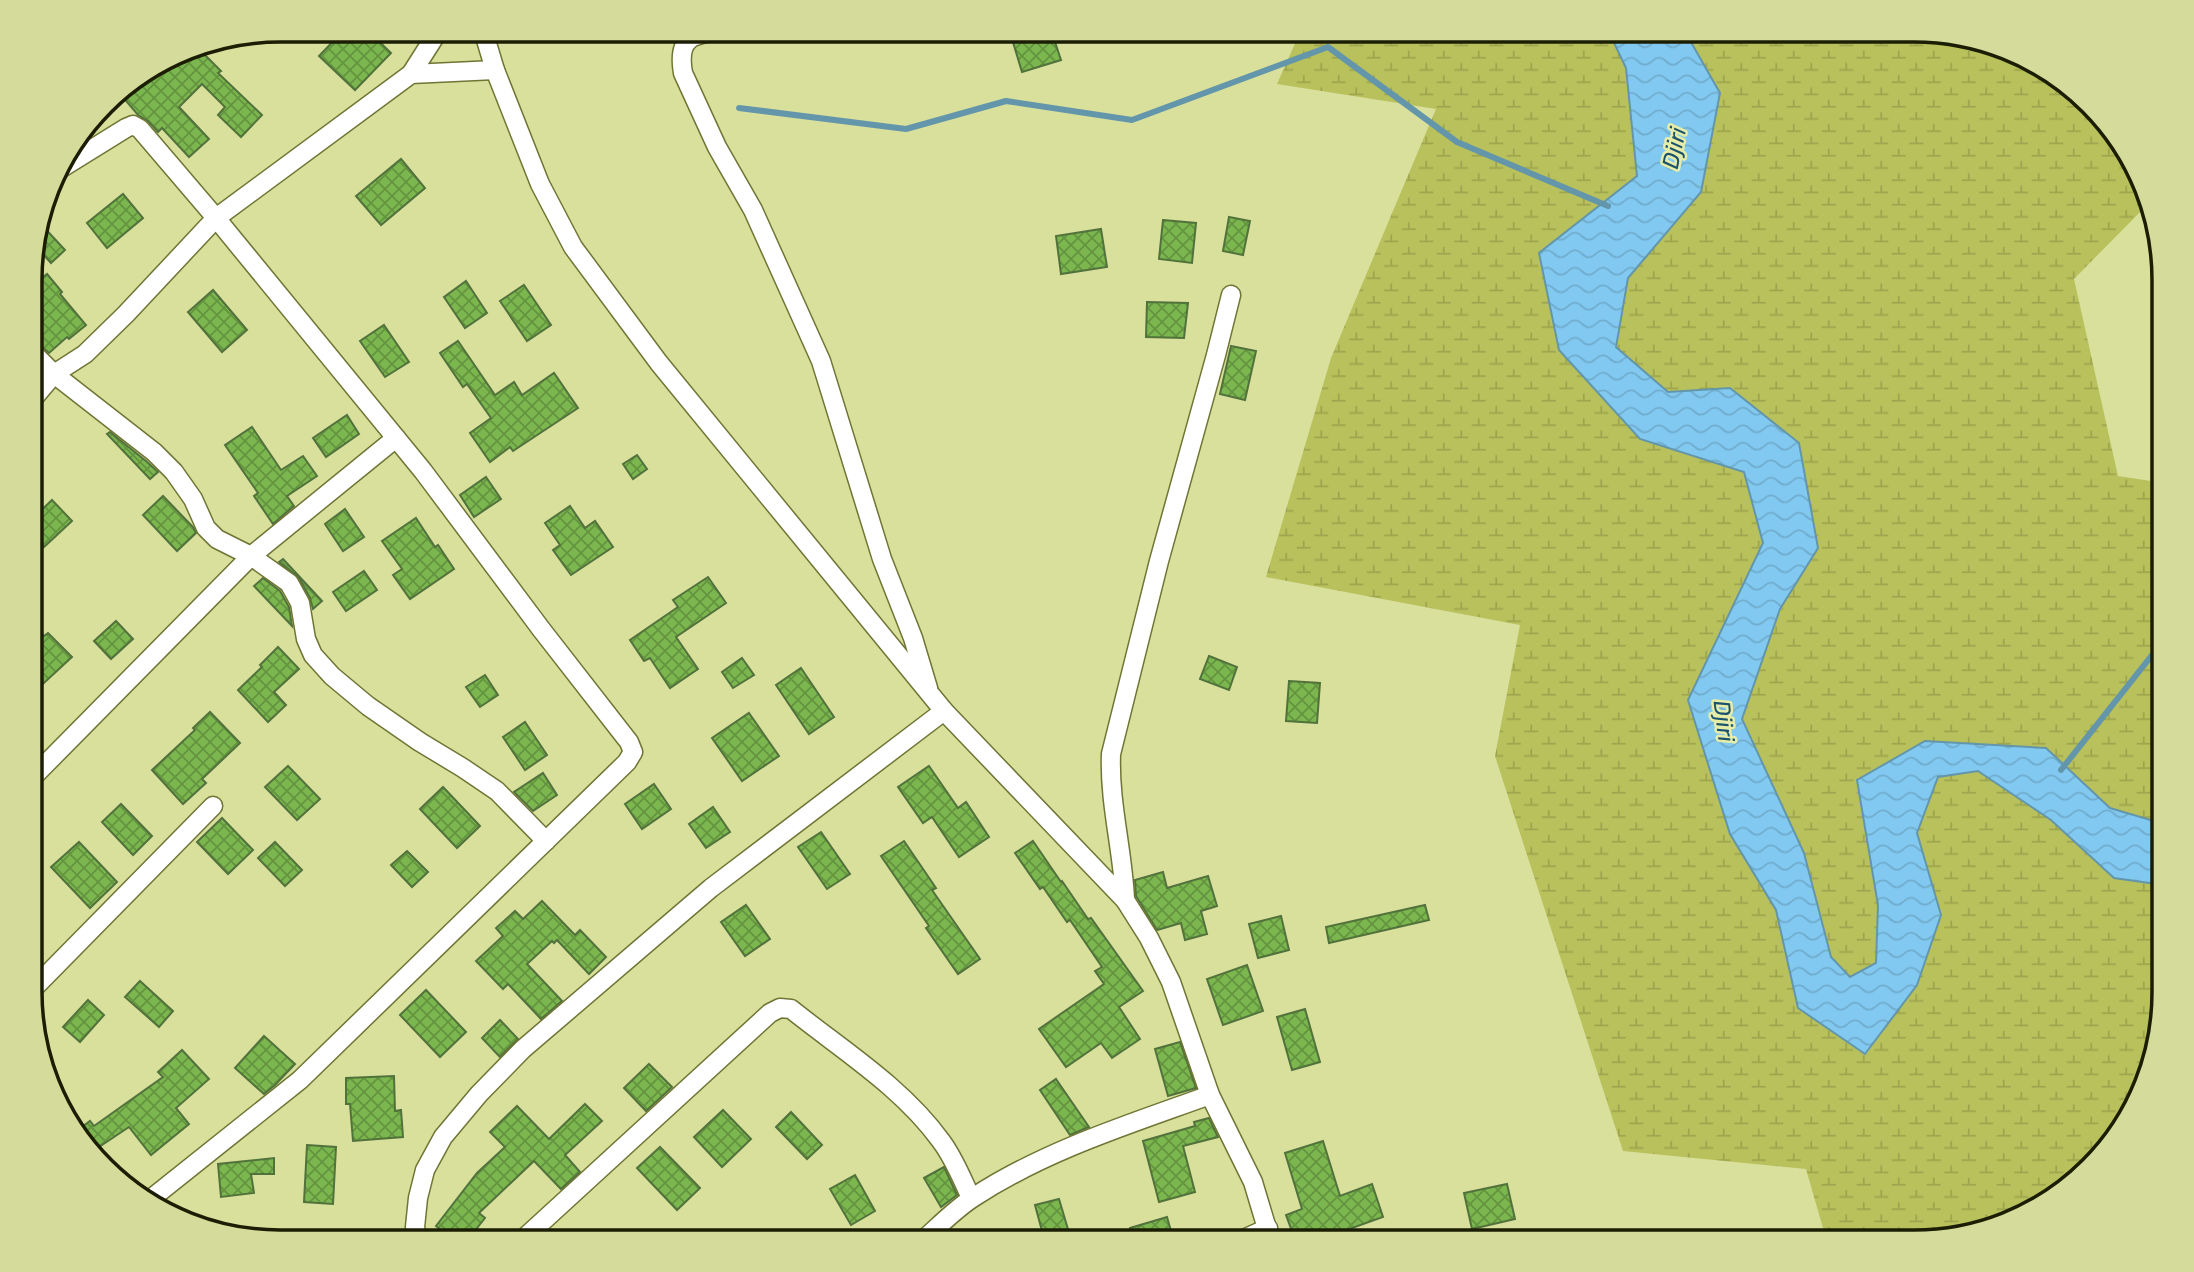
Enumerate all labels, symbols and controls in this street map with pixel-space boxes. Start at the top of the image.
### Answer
water label: Djiri [1656,123,1692,171]
water label: Djiri [1708,699,1741,745]

